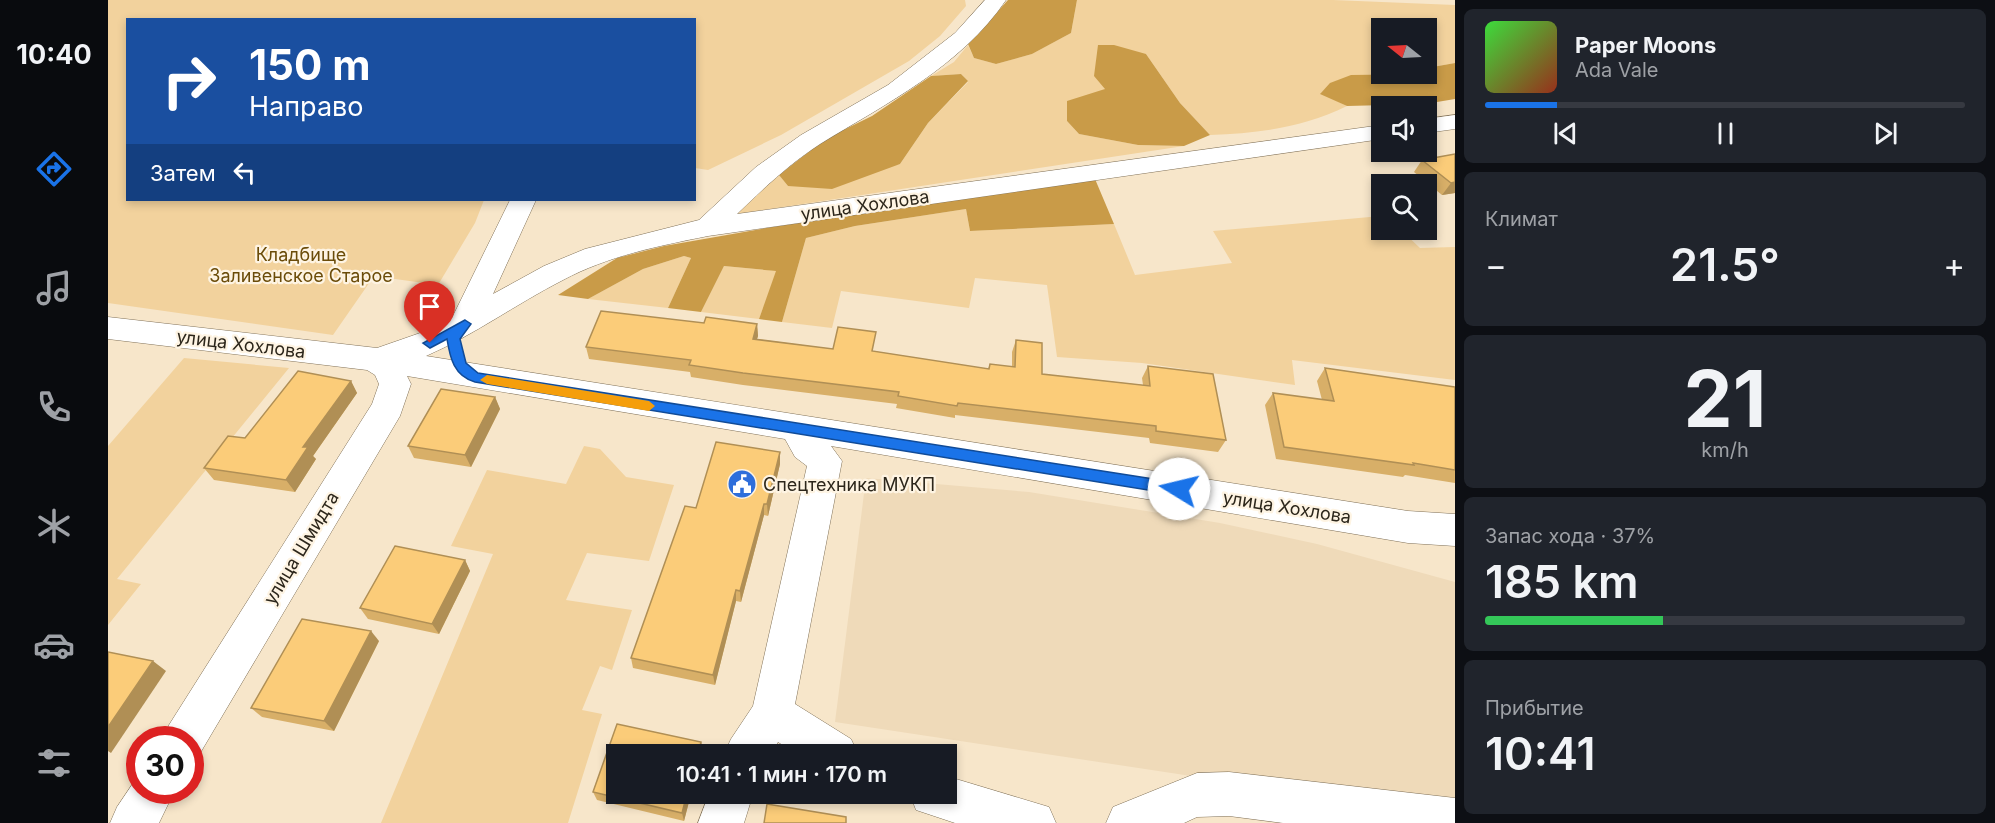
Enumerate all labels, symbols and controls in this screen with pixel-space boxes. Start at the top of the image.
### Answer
north arrow [1371,18,1437,84]
map controls [1371,18,1437,240]
text: Paper Moons [1575,32,1716,58]
text: 10:40 [16,38,92,71]
text: 150 m [249,39,371,90]
icon: right [150,42,228,120]
text: Ada Vale [1575,58,1658,82]
text: Направо [249,90,364,123]
button: sound [1371,96,1437,162]
icon: previous [1549,117,1582,150]
icon: pause [1709,117,1742,150]
icon: next [1869,117,1902,150]
icon: directions [33,148,75,190]
icon: left [228,156,261,189]
text: Затем [150,160,216,186]
button: search [1371,174,1437,240]
street label: улица Хохлова [799,186,931,224]
text: Климат [1485,207,1558,231]
text: 21.5° [1670,237,1780,292]
park label: Кладбище Заливенское Старое [209,244,393,286]
text: − [1485,245,1507,285]
text: + [1943,245,1965,285]
icon: music [33,267,75,309]
pin [404,281,455,343]
icon: arrive [413,290,446,323]
street label: улица Хохлова [175,326,307,362]
text: 21 [1684,351,1766,446]
icon: phone [33,386,75,428]
text: km/h [1701,438,1749,462]
position arrow [1147,457,1211,521]
public building icon: Спецтехника МУКП [726,468,758,500]
place label: Спецтехника МУКП [763,474,935,495]
street label: улица Хохлова [1221,486,1353,528]
street label: улица Шмидта [259,488,343,608]
icon: climate [33,505,75,547]
text: Запас хода · 37% [1485,524,1655,548]
text: 185 km [1485,554,1639,609]
icon: car [33,624,75,666]
text: Прибытие [1485,696,1584,720]
speed limit sign: 30 [126,726,204,804]
text: 10:41 [1485,726,1596,781]
icon: filters [33,742,75,784]
text: 10:41 · 1 мин · 170 m [676,761,887,787]

